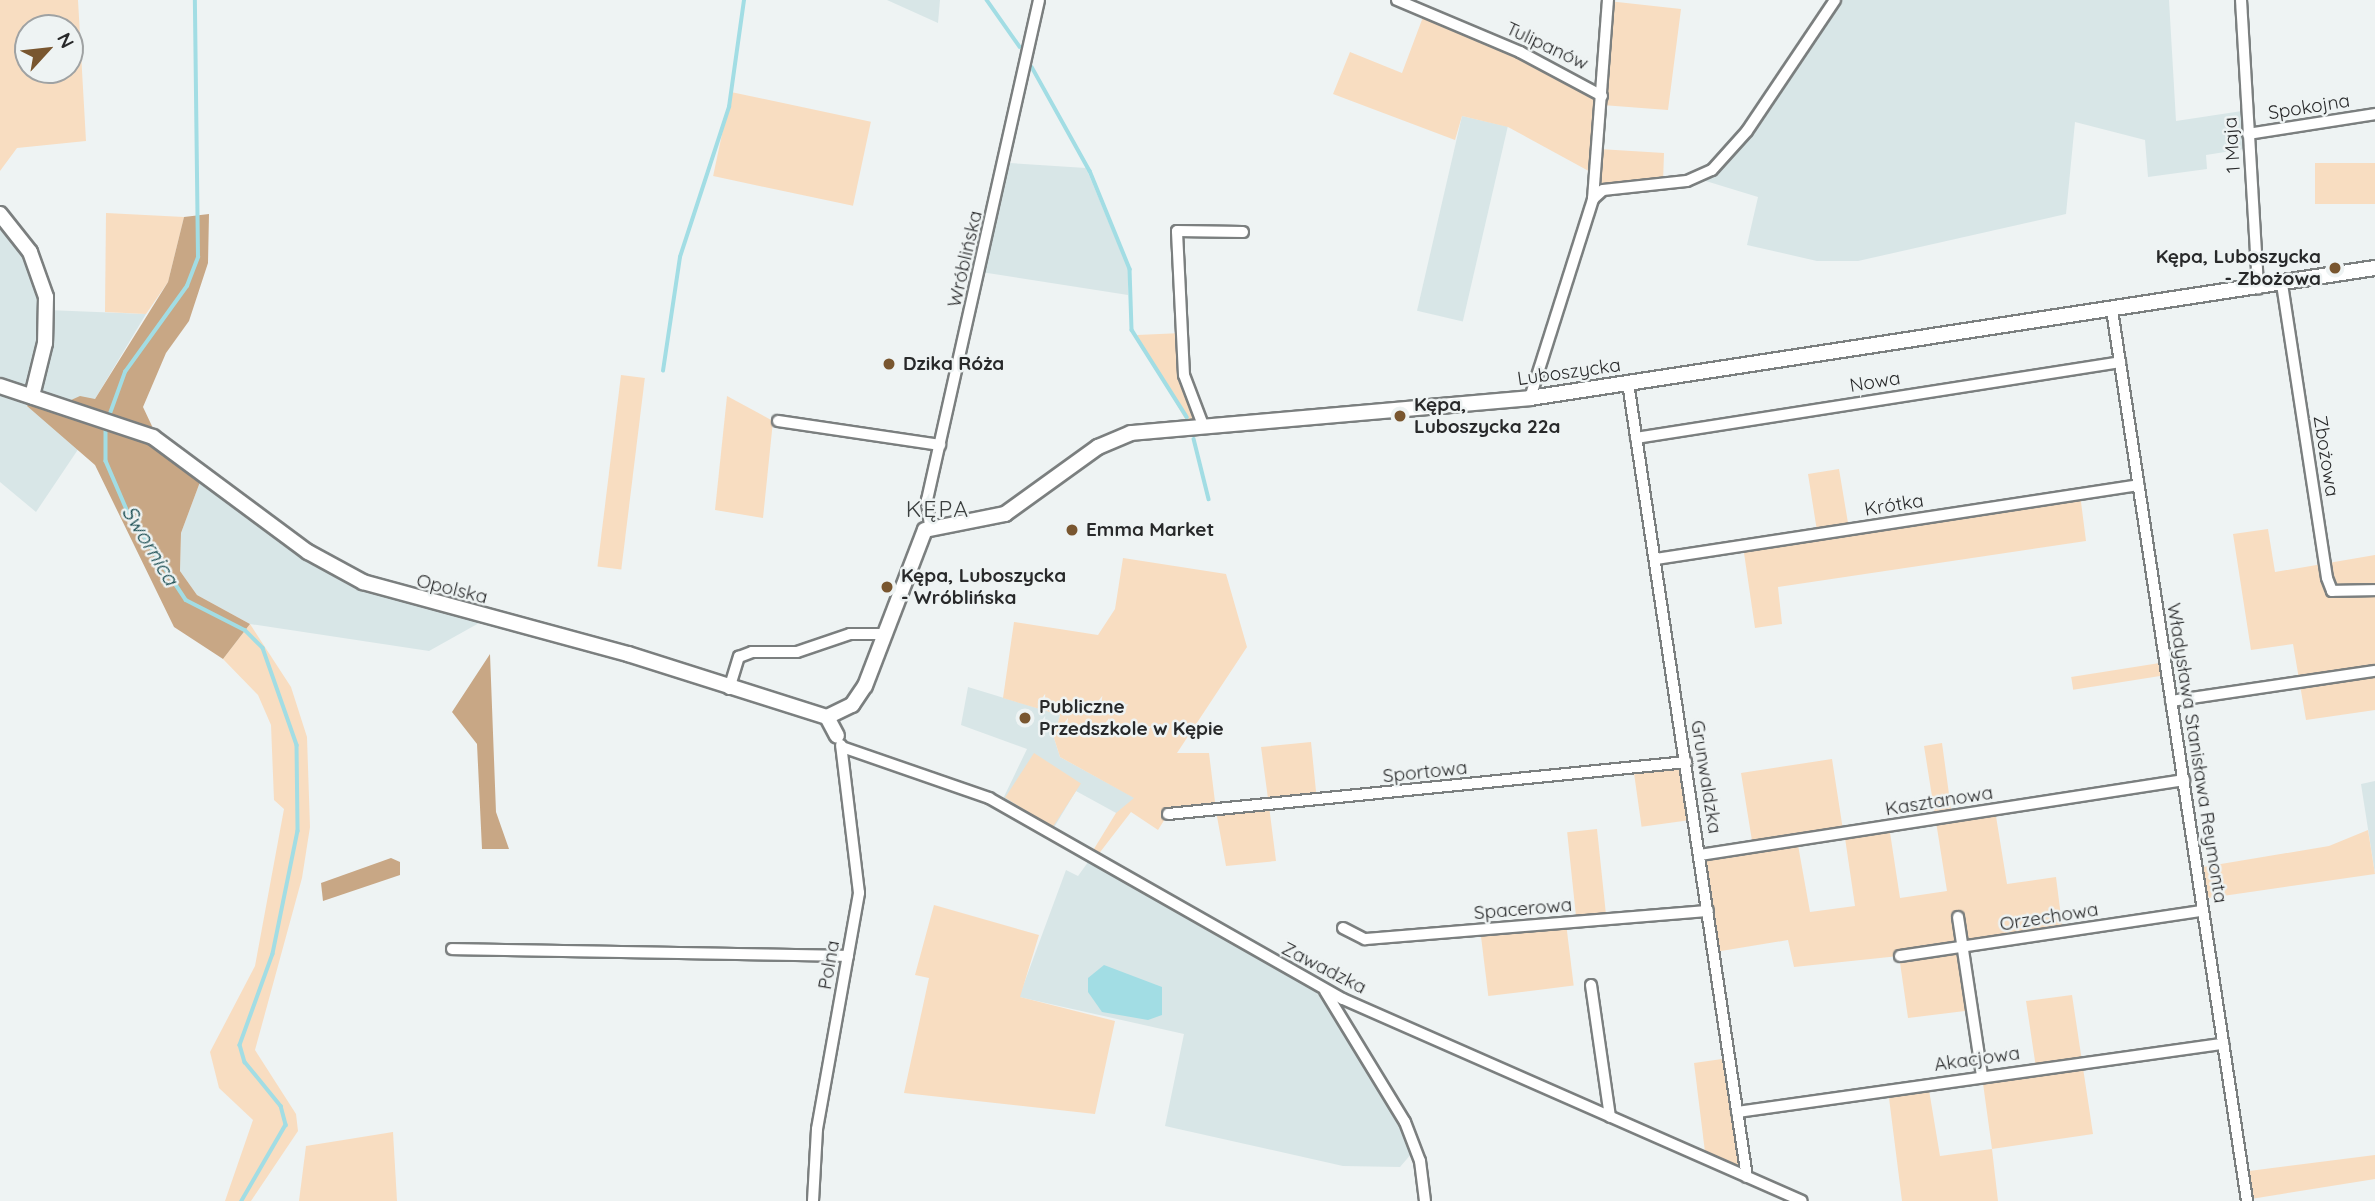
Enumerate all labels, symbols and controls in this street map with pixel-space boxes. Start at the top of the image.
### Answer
north arrow [14,14,84,84]
street label: Tulipanów [1502,17,1592,75]
text: N [52,29,80,52]
street label: Spokojna [2266,89,2352,125]
street label: 1 Maja [2219,116,2245,174]
street label: Wróblińska [943,208,987,310]
place label: Kępa, Luboszycka - Zbożowa [2156,246,2321,290]
marker: Kępa, Luboszycka - Zbożowa [2327,260,2343,276]
place label: Dzika Róża [903,353,1004,375]
street label: Luboszycka [1516,353,1622,391]
marker: Dzika Róża [881,356,897,372]
street label: Nowa [1848,367,1902,397]
place label: Kępa, Luboszycka 22a [1414,394,1560,438]
marker: Kępa, Luboszycka 22a [1392,408,1408,424]
street label: Zbożowa [2308,414,2344,498]
street label: Krótka [1863,489,1925,521]
district label: KĘPA [906,495,970,523]
water label: Swornica [117,501,185,589]
place label: Emma Market [1086,519,1214,541]
marker: Emma Market [1064,522,1080,538]
place label: Kępa, Luboszycka - Wróblińska [901,565,1066,609]
street label: Opolska [414,569,490,609]
marker: Kępa, Luboszycka - Wróblińska [879,579,895,595]
street label: Władysława Stanisława Reymonta [2162,601,2232,905]
place label: Publiczne Przedszkole w Kępie [1039,696,1224,740]
marker: Publiczne Przedszkole w Kępie [1017,710,1033,726]
street label: Grunwaldzka [1686,719,1726,835]
street label: Sportowa [1382,756,1468,788]
street label: Kasztanowa [1884,781,1994,821]
street label: Spacerowa [1473,893,1573,925]
street label: Orzechowa [1998,898,2100,936]
street label: Zawadzka [1278,937,1370,999]
street label: Polna [813,939,845,991]
street label: Akacjowa [1933,1042,2021,1076]

